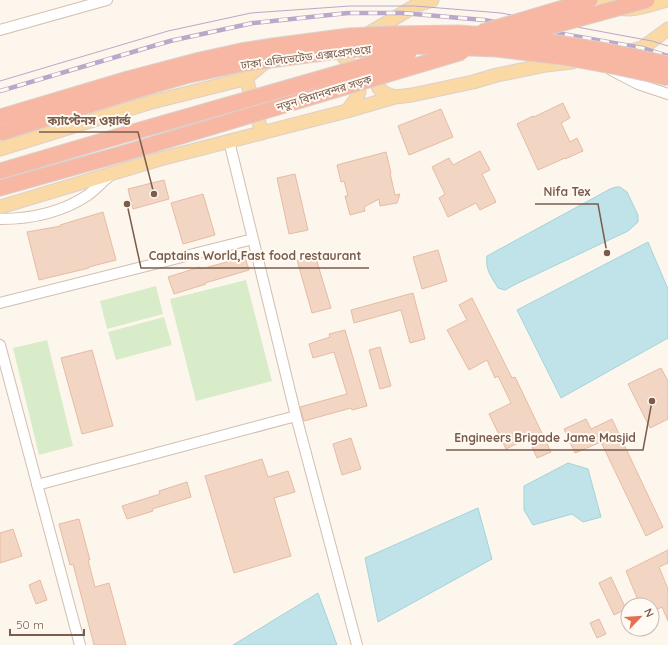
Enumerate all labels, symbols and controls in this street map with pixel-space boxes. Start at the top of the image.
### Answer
street label: ঢাকা এলিভেটেড এক্সপ্রেসওয়ে [239,42,372,72]
street label: নতুন বিমানবন্দর সড়ক [274,72,373,114]
callout: ক্যাপ্টেনস ওয়ার্ল্ড [39,108,138,132]
text: ক্যাপ্টেনস ওয়ার্ল্ড [47,113,131,128]
callout: Nifa Tex [535,180,598,204]
text: Nifa Tex [544,184,591,199]
callout: Captains World,Fast food restaurant [141,244,369,268]
text: Captains World,Fast food restaurant [149,248,361,263]
callout: Engineers Brigade Jame Masjid [446,426,643,450]
text: Engineers Brigade Jame Masjid [454,430,636,445]
north arrow [620,597,660,637]
text: N [641,606,657,619]
scale bar [10,611,84,637]
text: 50 m [16,617,44,632]

